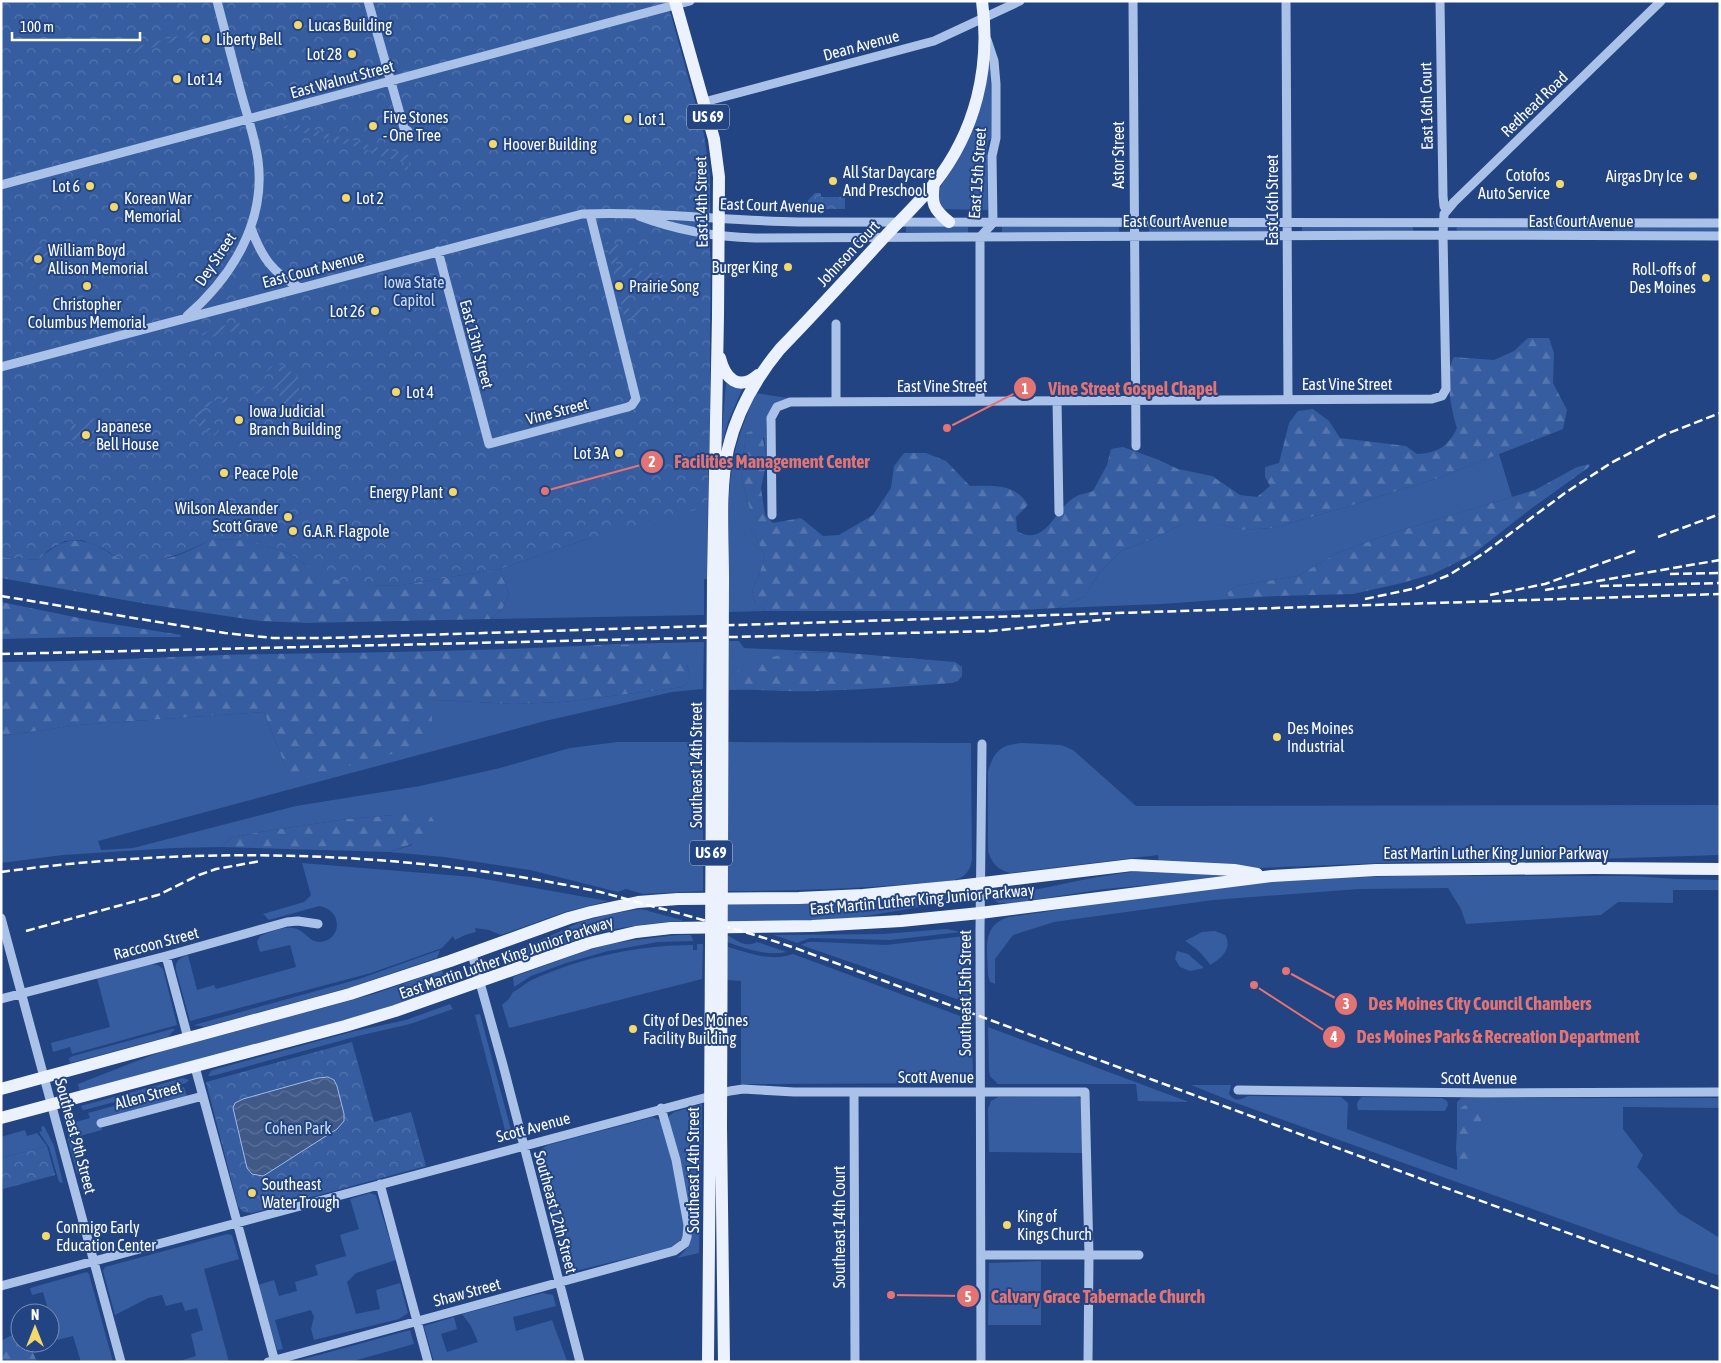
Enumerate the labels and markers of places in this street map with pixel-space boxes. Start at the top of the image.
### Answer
place label: Lucas Building [308,16,392,35]
marker: Lucas Building [292,19,304,31]
place label: Liberty Bell [216,30,283,49]
marker: Liberty Bell [200,33,212,45]
place label: Lot 28 [306,45,342,63]
marker: Lot 28 [346,48,358,60]
place label: Lot 14 [187,70,223,88]
marker: Lot 14 [171,73,183,85]
place label: Five Stones - One Tree [383,108,449,144]
place label: Lot 1 [638,110,666,128]
marker: Lot 1 [622,113,634,125]
marker: Five Stones - One Tree [367,120,379,132]
place label: Hoover Building [503,135,597,154]
marker: Hoover Building [487,138,499,150]
place label: All Star Daycare And Preschool [843,163,935,199]
place label: Cotofos Auto Service [1478,166,1550,202]
place label: Airgas Dry Ice [1606,167,1683,186]
marker: Airgas Dry Ice [1687,170,1699,182]
marker: All Star Daycare And Preschool [827,175,839,187]
place label: Lot 6 [52,177,80,195]
marker: Cotofos Auto Service [1554,178,1566,190]
marker: Lot 6 [84,180,96,192]
place label: Korean War Memorial [124,189,192,225]
place label: Lot 2 [356,189,384,207]
marker: Lot 2 [340,192,352,204]
marker: Korean War Memorial [108,201,120,213]
place label: William Boyd Allison Memorial [48,241,149,277]
marker: William Boyd Allison Memorial [32,253,44,265]
place label: Burger King [712,258,778,277]
place label: Roll-offs of Des Moines [1629,260,1697,296]
marker: Burger King [782,261,794,273]
marker: Roll-offs of Des Moines [1700,272,1712,284]
place label: Prairie Song [629,277,699,296]
marker: Christopher Columbus Memorial [81,280,93,292]
marker: Prairie Song [613,280,625,292]
place label: Christopher Columbus Memorial [28,295,147,331]
place label: Lot 26 [329,302,365,320]
marker: Lot 26 [369,305,381,317]
callout: Vine Street Gospel Chapel [1013,372,1227,405]
place label: Lot 4 [406,383,434,401]
marker: Lot 4 [390,386,402,398]
place label: Iowa Judicial Branch Building [249,402,341,439]
marker: Iowa Judicial Branch Building [233,414,245,426]
place label: Japanese Bell House [96,417,159,453]
marker: Japanese Bell House [80,429,92,441]
place label: Lot 3A [573,444,609,462]
callout: Facilities Management Center [639,445,880,478]
marker: Lot 3A [613,447,625,459]
place label: Peace Pole [234,464,298,482]
marker: Peace Pole [218,467,230,479]
place label: Energy Plant [369,483,443,502]
marker: Energy Plant [447,486,459,498]
place label: Wilson Alexander Scott Grave [175,499,278,535]
marker: Wilson Alexander Scott Grave [282,511,294,523]
place label: G.A.R. Flagpole [303,522,390,541]
marker: G.A.R. Flagpole [287,525,299,537]
place label: Des Moines Industrial [1287,719,1354,755]
marker: Des Moines Industrial [1271,731,1283,743]
callout: Des Moines City Council Chambers [1334,987,1602,1020]
place label: City of Des Moines Facility Building [643,1011,748,1048]
callout: Des Moines Parks & Recreation Department [1321,1020,1649,1053]
marker: City of Des Moines Facility Building [627,1023,639,1035]
place label: Southeast Water Trough [262,1175,340,1212]
marker: Southeast Water Trough [246,1187,258,1199]
place label: King of Kings Church [1017,1207,1092,1244]
place label: Conmigo Early Education Center [56,1218,156,1254]
marker: King of Kings Church [1001,1219,1013,1231]
marker: Conmigo Early Education Center [40,1230,52,1242]
callout: Calvary Grace Tabernacle Church [956,1280,1215,1313]

